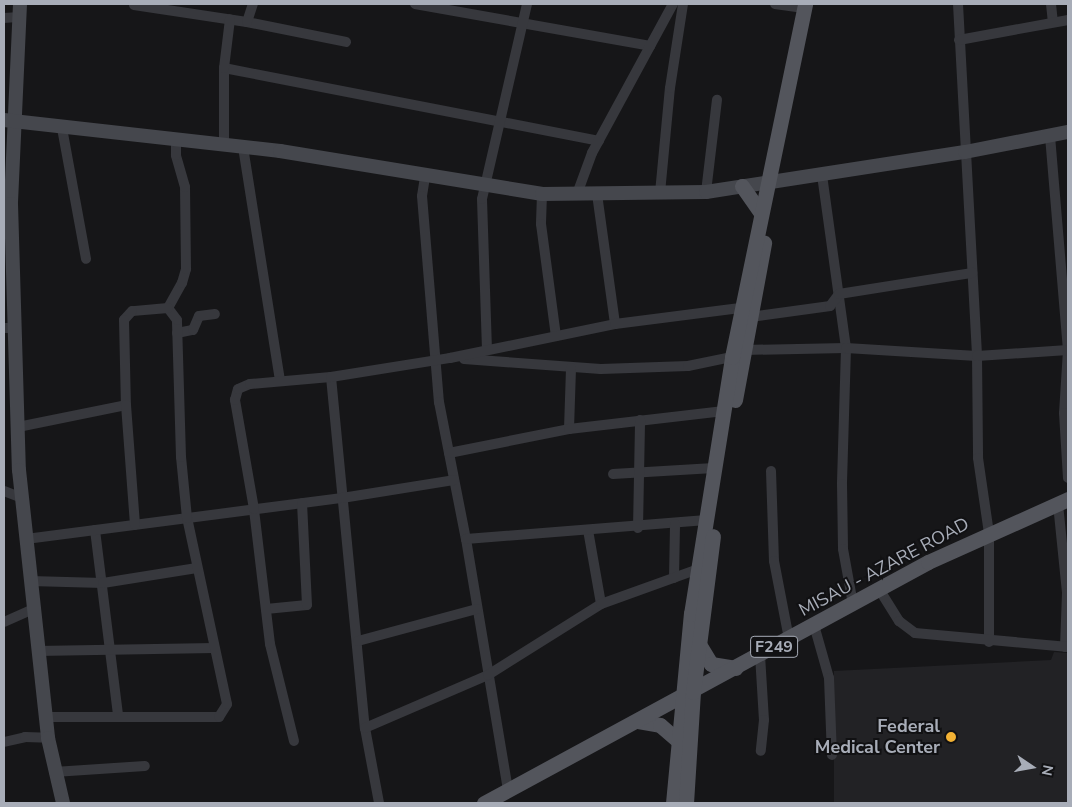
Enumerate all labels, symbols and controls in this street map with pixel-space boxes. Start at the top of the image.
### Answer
street label: MISAU - AZARE ROAD [795,513,973,621]
road number: F249 [749,634,799,660]
place label: Federal Medical Center [815,716,940,759]
marker: Federal Medical Center [944,730,958,744]
north arrow [1007,742,1057,792]
text: N [1037,763,1058,777]

